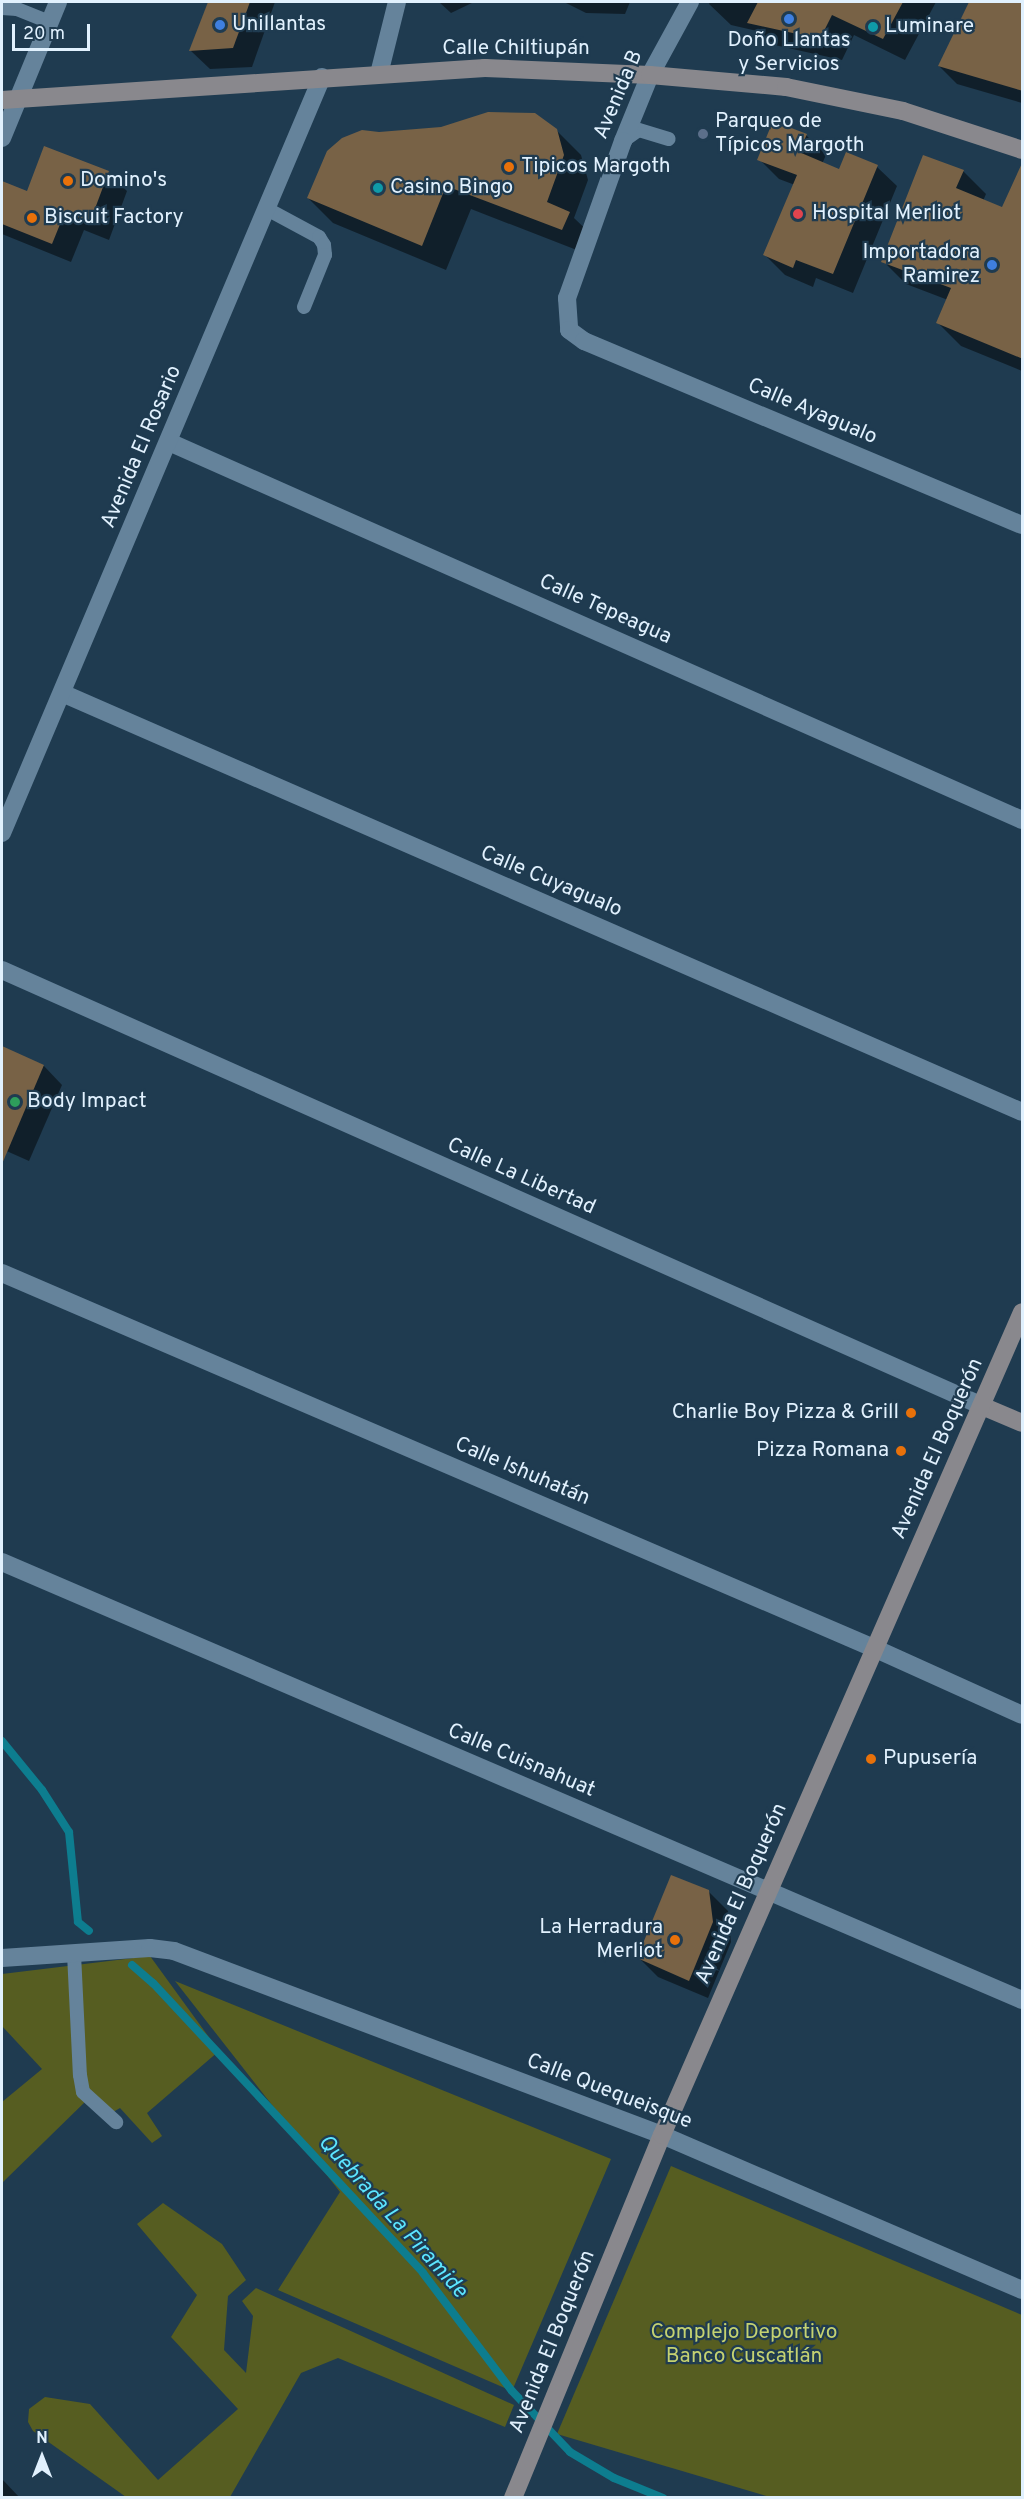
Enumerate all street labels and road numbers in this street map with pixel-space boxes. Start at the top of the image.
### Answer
street label: Calle Chiltiupán [442,36,590,62]
street label: Avenida B [589,47,649,143]
street label: Avenida El Rosario [96,362,188,532]
street label: Calle Ayagualo [743,373,881,451]
street label: Calle Tepeagua [534,569,676,651]
street label: Calle Cuyagualo [476,841,626,923]
street label: Calle La Libertad [443,1133,599,1221]
street label: Avenida El Boquerón [887,1355,989,1543]
street label: Calle Ishuhatán [451,1432,593,1512]
street label: Calle Cuisnahuat [443,1719,599,1803]
street label: Avenida El Boquerón [691,1800,793,1988]
street label: Calle Quequeisque [523,2049,695,2135]
street label: Avenida El Boquerón [505,2247,601,2437]

